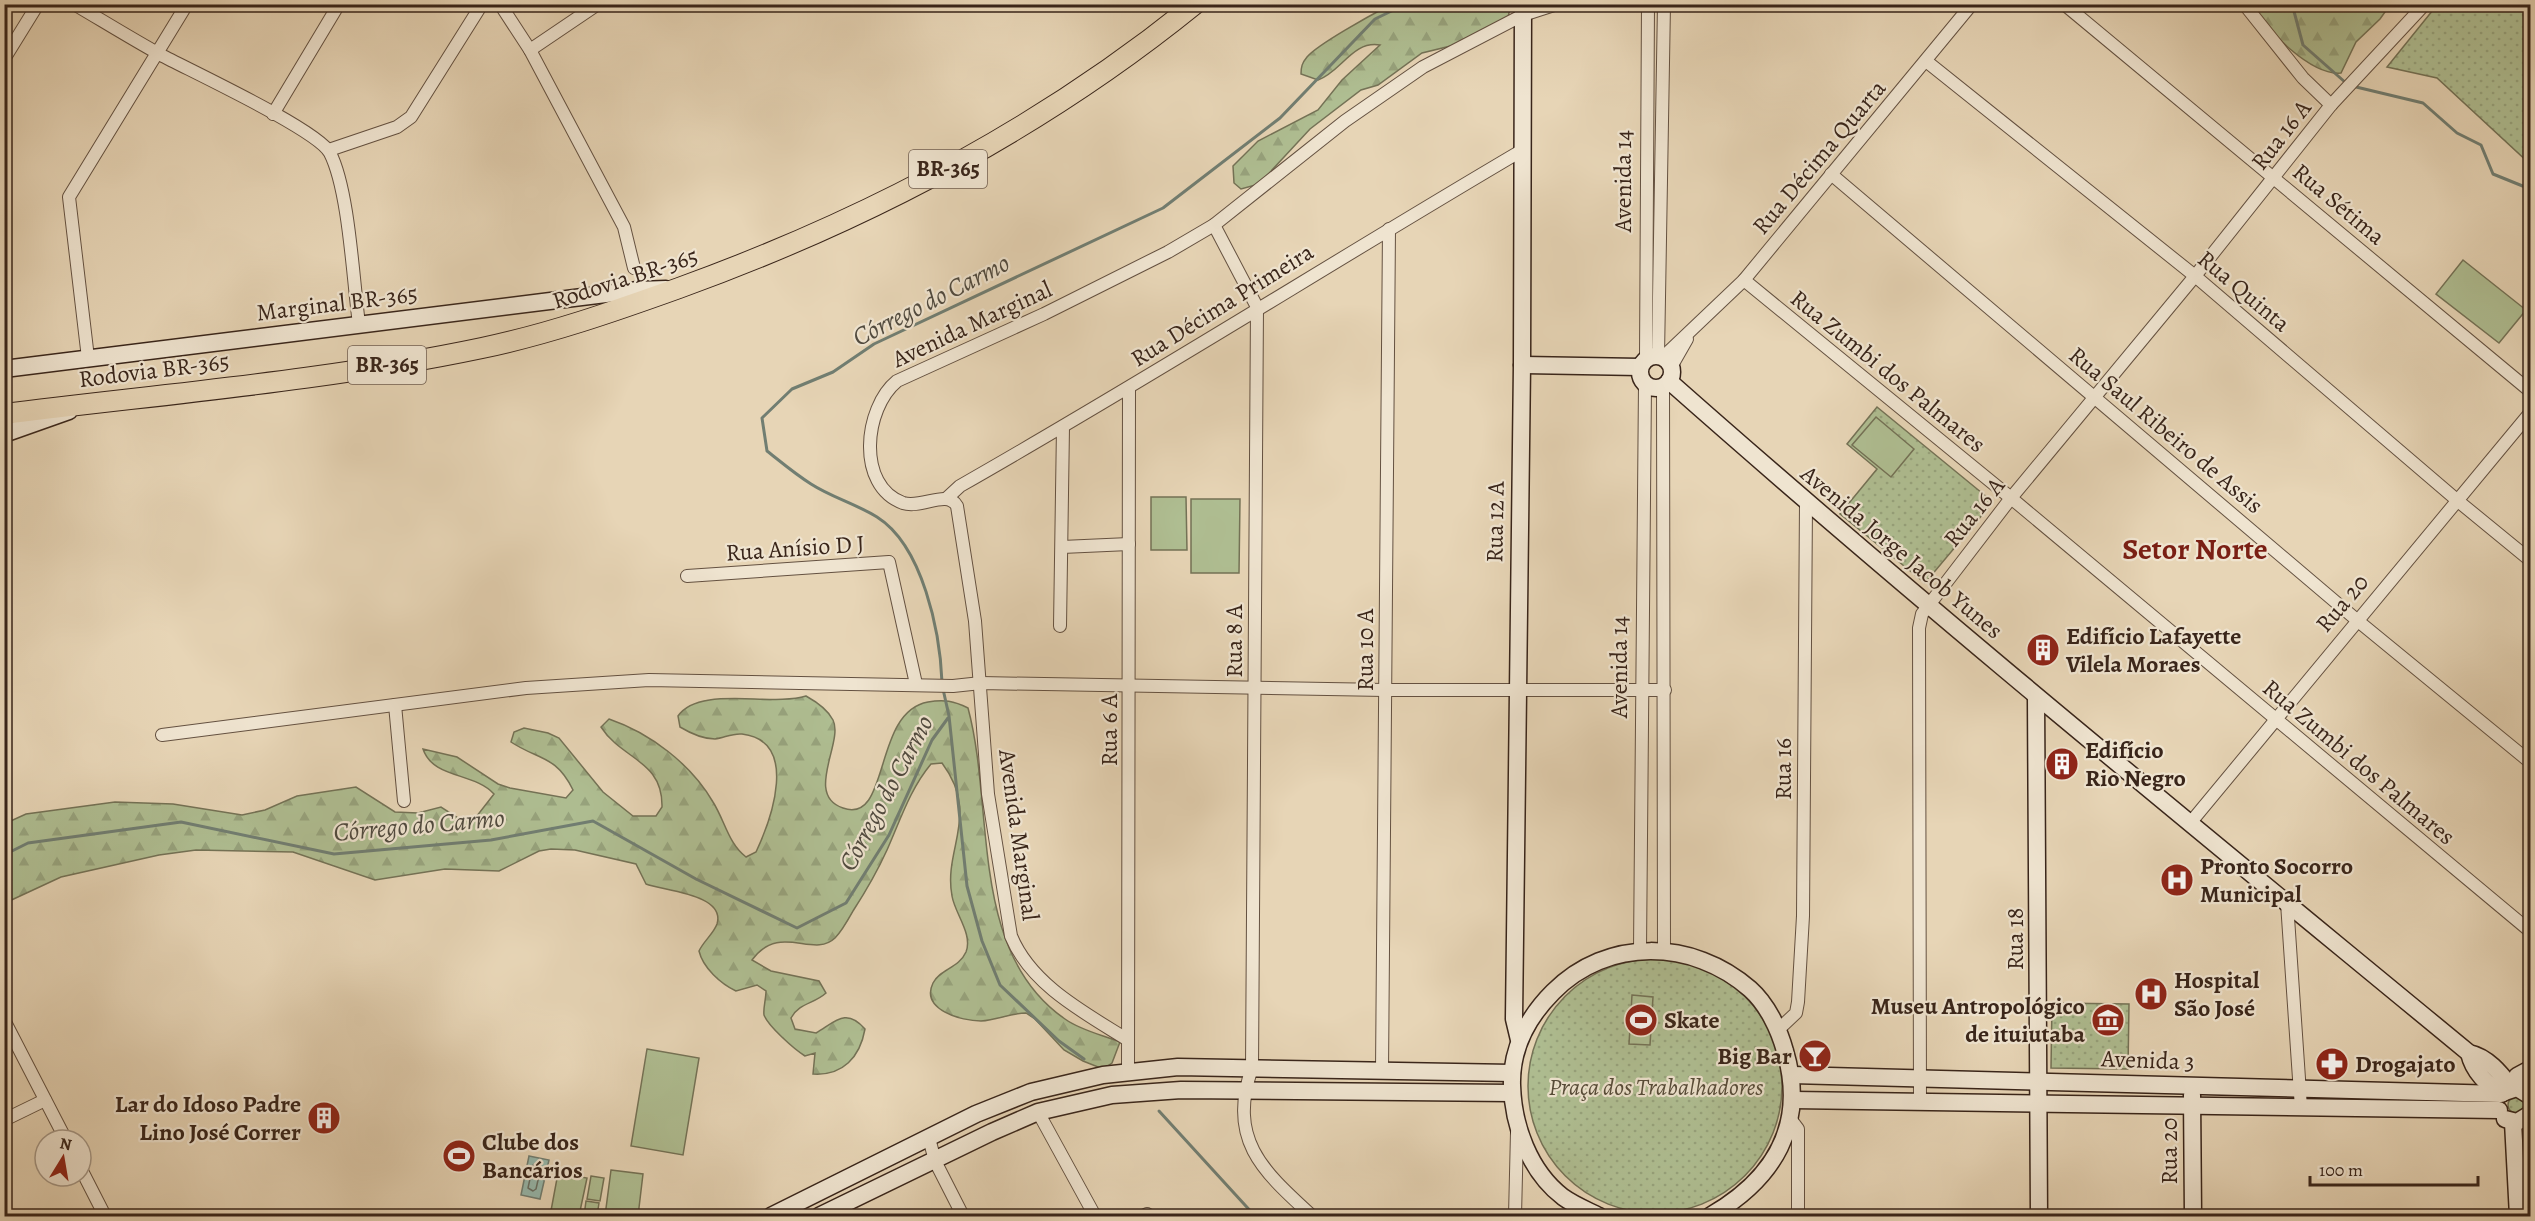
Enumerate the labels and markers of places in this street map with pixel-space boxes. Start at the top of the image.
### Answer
place label: Edifício Lafayette Vilela Moraes [2065,620,2241,680]
building icon: Edifício Lafayette Vilela Moraes [2025,632,2061,668]
place label: Edifício Rio Negro [2085,734,2186,794]
building icon: Edifício Rio Negro [2044,746,2080,782]
place label: Pronto Socorro Municipal [2200,850,2353,910]
hospital icon: Pronto Socorro Municipal [2159,862,2195,898]
place label: Hospital São José [2174,964,2260,1024]
hospital icon: Hospital São José [2133,976,2169,1012]
place label: Museu Antropológico de ituiutaba [1871,990,2085,1050]
sports icon: Skate [1623,1002,1659,1038]
museum icon: Museu Antropológico de ituiutaba [2090,1002,2126,1038]
place label: Skate [1664,1004,1720,1036]
bar icon: Big Bar [1797,1038,1833,1074]
place label: Big Bar [1717,1040,1792,1072]
pharmacy icon: Drogajato [2314,1046,2350,1082]
place label: Drogajato [2355,1048,2456,1080]
place label: Lar do Idoso Padre Lino José Correr [115,1088,301,1148]
building icon: Lar do Idoso Padre Lino José Correr [306,1100,342,1136]
place label: Clube dos Bancários [482,1126,583,1186]
sports icon: Clube dos Bancários [441,1138,477,1174]

